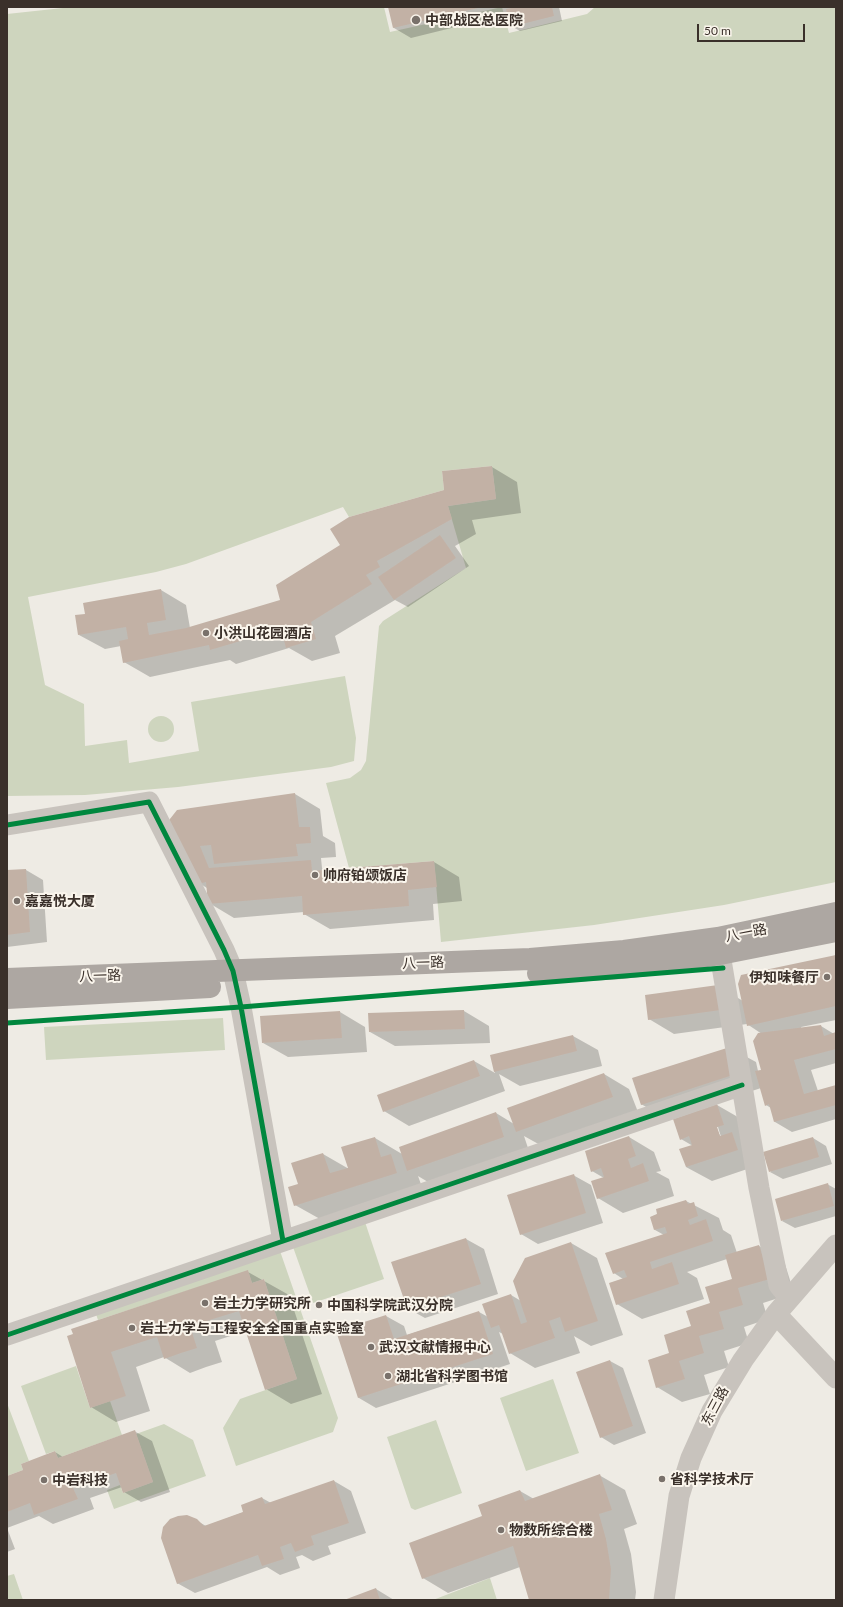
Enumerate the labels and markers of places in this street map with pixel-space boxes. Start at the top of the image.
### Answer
place label: 中部战区总医院 [425,12,523,28]
marker: 中部战区总医院 [410,14,422,26]
place label: 小洪山花园酒店 [214,625,312,641]
marker: 小洪山花园酒店 [201,628,211,638]
place label: 帅府铂颂饭店 [323,867,407,883]
marker: 帅府铂颂饭店 [310,870,320,880]
place label: 嘉嘉悦大厦 [25,893,95,909]
marker: 嘉嘉悦大厦 [12,896,22,906]
place label: 伊知味餐厅 [749,969,819,985]
marker: 伊知味餐厅 [822,972,832,982]
place label: 岩土力学研究所 [213,1295,311,1311]
place label: 中国科学院武汉分院 [327,1297,453,1313]
marker: 岩土力学研究所 [200,1298,210,1308]
marker: 中国科学院武汉分院 [314,1300,324,1310]
place label: 岩土力学与工程安全全国重点实验室 [140,1320,364,1336]
marker: 岩土力学与工程安全全国重点实验室 [127,1323,137,1333]
place label: 武汉文献情报中心 [379,1339,491,1355]
marker: 武汉文献情报中心 [366,1342,376,1352]
place label: 湖北省科学图书馆 [396,1368,508,1384]
marker: 湖北省科学图书馆 [383,1371,393,1381]
place label: 省科学技术厅 [670,1471,754,1487]
place label: 中岩科技 [52,1472,108,1488]
marker: 省科学技术厅 [657,1474,667,1484]
marker: 中岩科技 [39,1475,49,1485]
place label: 物数所综合楼 [509,1522,593,1538]
marker: 物数所综合楼 [496,1525,506,1535]

